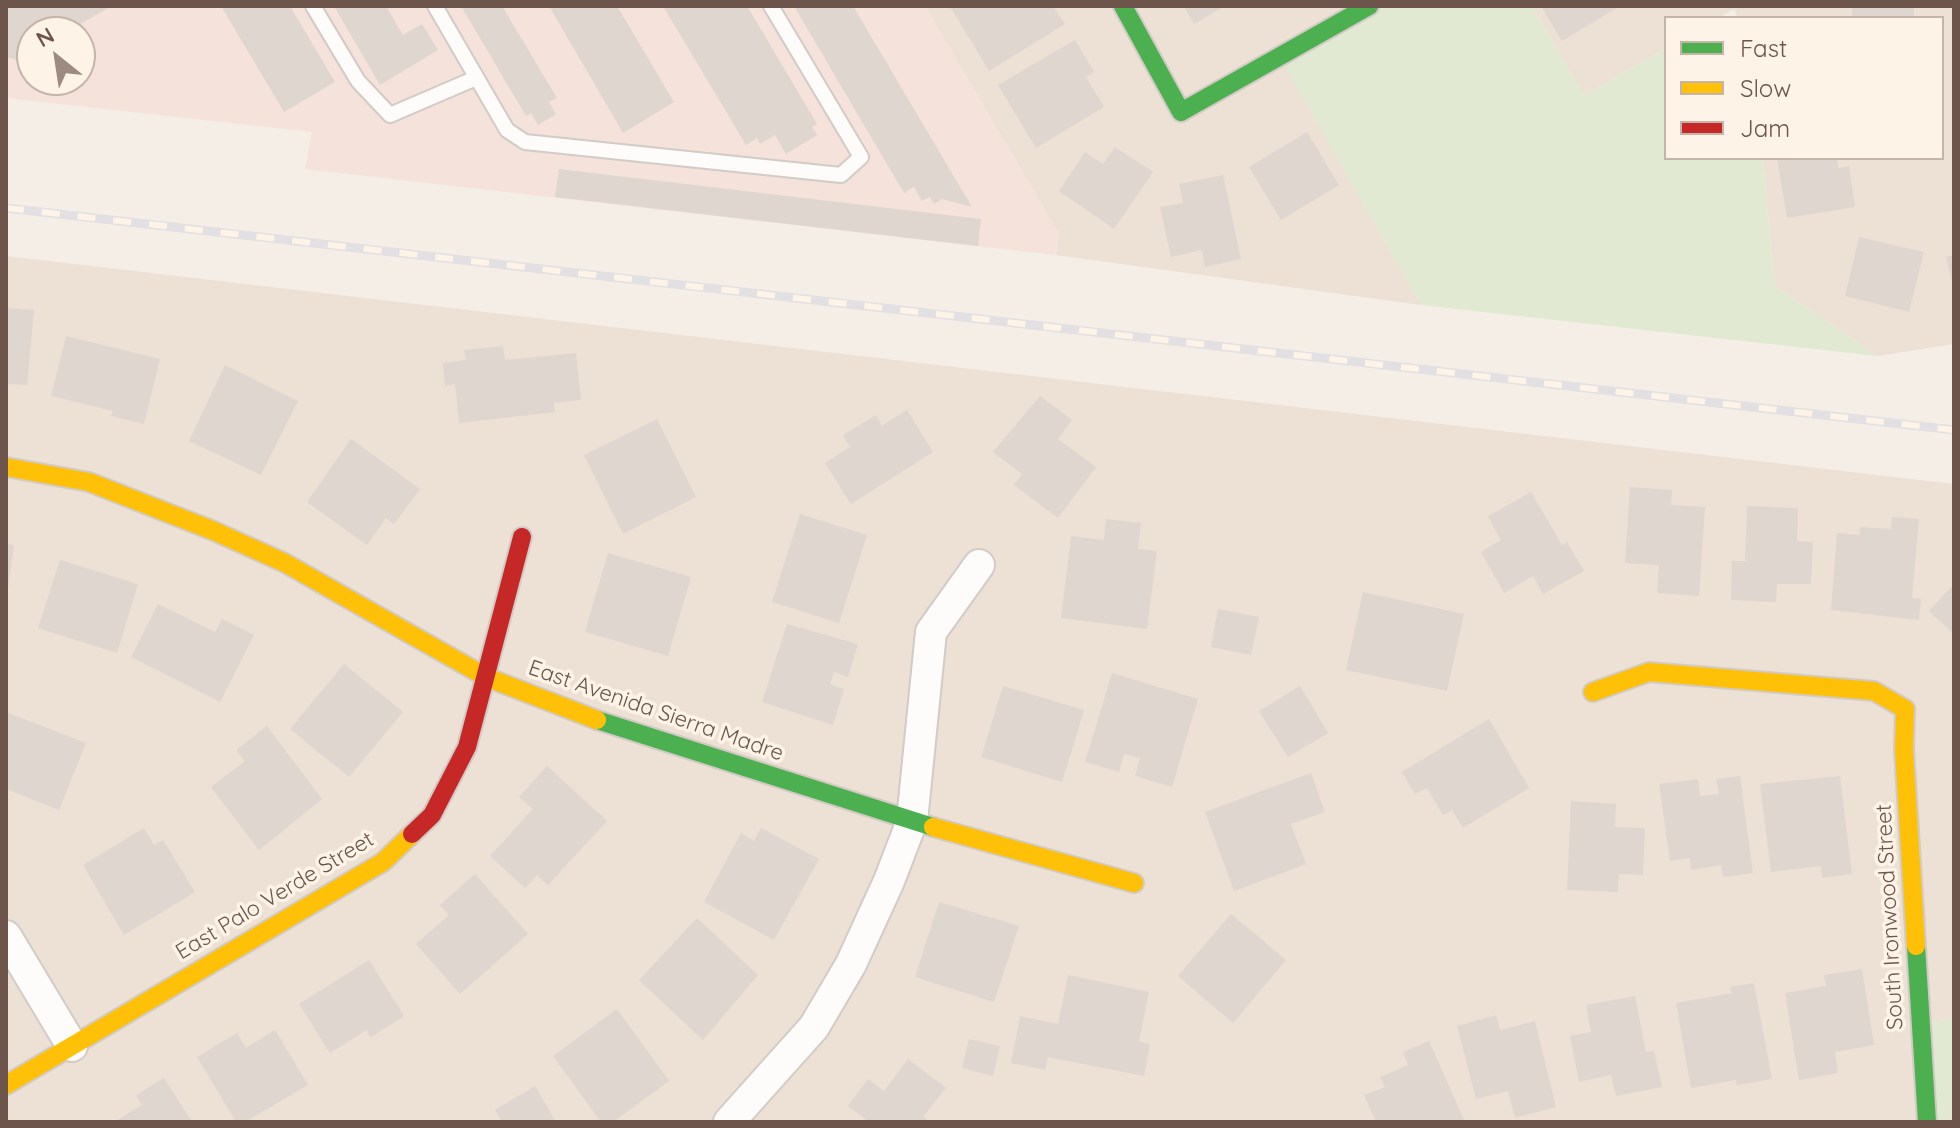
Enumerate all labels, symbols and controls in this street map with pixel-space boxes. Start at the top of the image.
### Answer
north arrow [16,16,96,96]
legend [1664,16,1944,160]
text: N [31,21,59,53]
text: Fast [1740,33,1787,63]
text: Slow [1740,73,1791,103]
text: Jam [1740,113,1790,143]
street label: East Avenida Sierra Madre [525,655,787,767]
street label: South Ironwood Street [1871,803,1909,1031]
street label: East Palo Verde Street [171,826,379,966]

